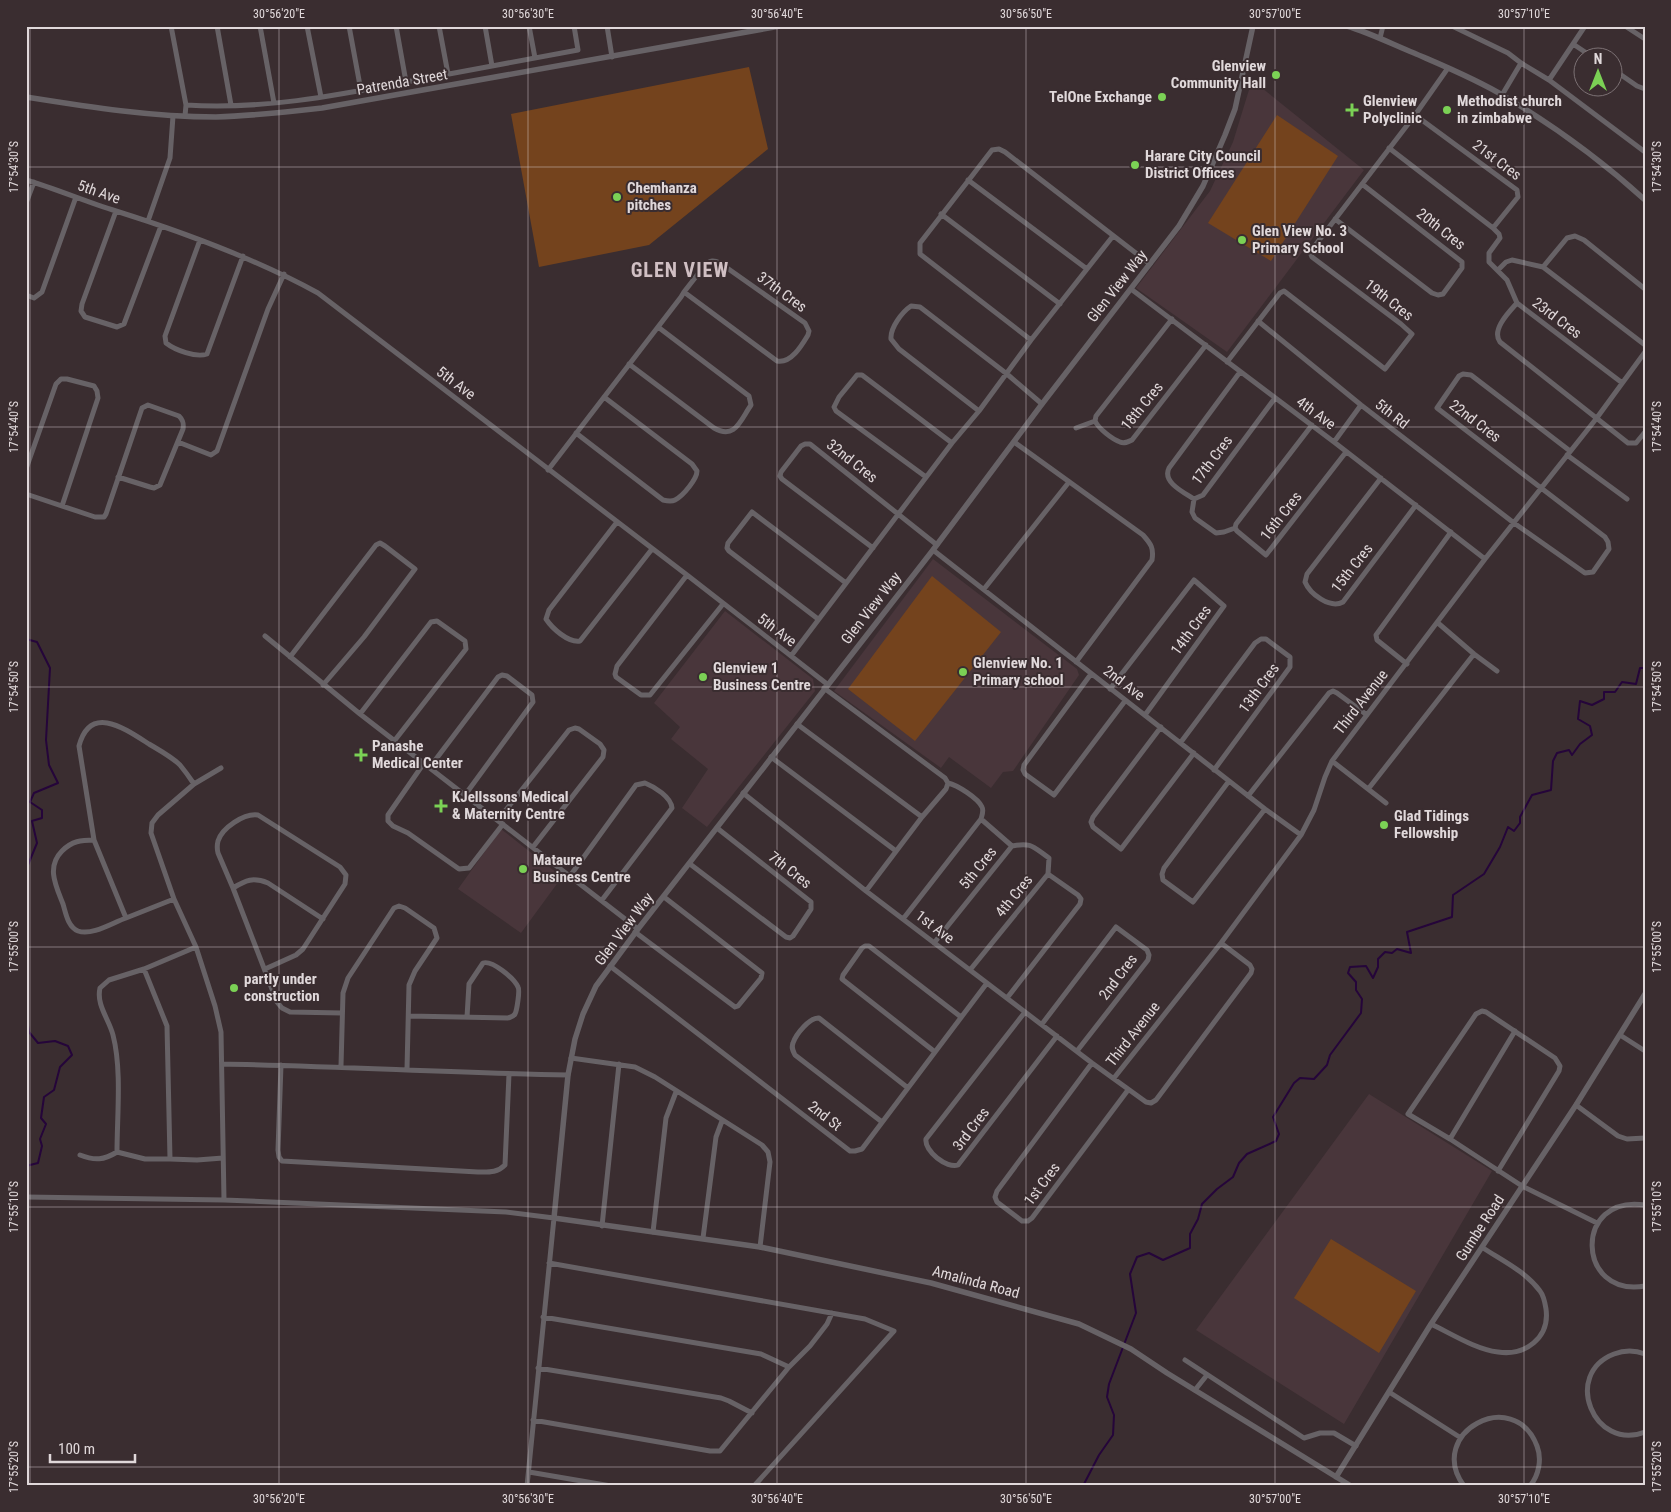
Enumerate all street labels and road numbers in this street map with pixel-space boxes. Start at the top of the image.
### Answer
street label: Patrenda Street [355,65,449,99]
street label: 21st Cres [1469,136,1525,184]
street label: 5th Ave [75,176,123,208]
street label: 20th Cres [1413,204,1469,254]
street label: Glen View Way [1083,246,1151,326]
street label: 37th Cres [754,268,810,316]
street label: 19th Cres [1361,275,1417,325]
street label: 23rd Cres [1529,294,1585,342]
street label: 5th Ave [433,363,479,403]
street label: 18th Cres [1117,378,1167,434]
street label: 4th Ave [1293,393,1339,433]
street label: 5th Rd [1372,395,1412,433]
street label: 22nd Cres [1446,396,1504,446]
street label: 17th Cres [1188,432,1236,488]
street label: 32nd Cres [823,436,881,487]
street label: 16th Cres [1256,488,1306,544]
street label: 15th Cres [1327,540,1377,596]
street label: Glen View Way [837,568,905,648]
street label: 14th Cres [1167,602,1215,658]
street label: 5th Ave [754,610,800,650]
street label: 13th Cres [1235,660,1283,716]
street label: 2nd Ave [1100,662,1148,704]
street label: Third Avenue [1330,666,1392,738]
street label: 5th Cres [955,843,1001,893]
street label: 7th Cres [765,848,815,892]
street label: 4th Cres [991,871,1037,921]
street label: Glen View Way [591,889,657,969]
street label: 1st Ave [912,907,958,947]
street label: 2nd Cres [1095,951,1141,1003]
street label: Third Avenue [1102,998,1164,1070]
street label: 2nd St [805,1097,845,1135]
street label: 3rd Cres [949,1104,993,1154]
street label: 1st Cres [1020,1159,1064,1209]
street label: Gumbe Road [1452,1191,1508,1265]
street label: Amalinda Road [930,1262,1022,1302]

